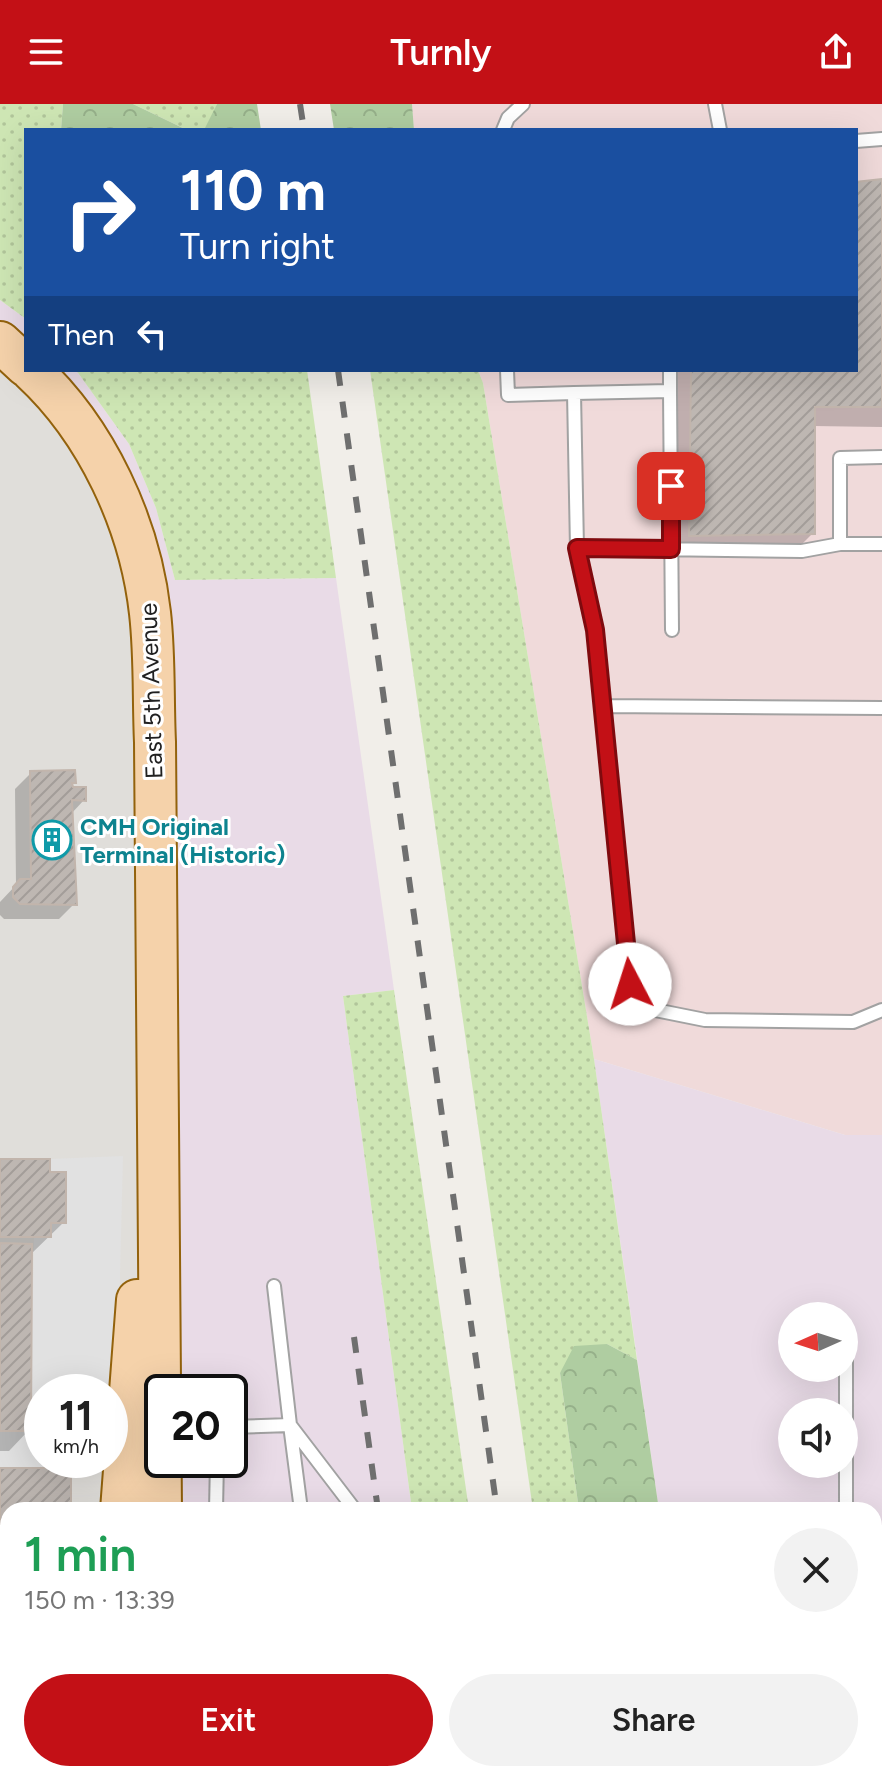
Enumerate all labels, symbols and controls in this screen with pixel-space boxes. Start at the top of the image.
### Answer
icon: menu [24,30,68,74]
icon: share [814,30,858,74]
text: Turnly [390,31,492,74]
text: 110 m [180,157,326,224]
icon: right [48,160,152,264]
text: Turn right [180,225,335,268]
icon: left [130,312,174,356]
text: Then [48,316,114,353]
pin [637,452,705,520]
icon: arrive [649,464,693,508]
street label: East 5th Avenue [133,603,169,779]
place label: CMH Original Terminal (Historic) [80,812,285,869]
building icon: CMH Original Terminal (Historic) [31,819,73,861]
position arrow [588,942,672,1026]
north arrow [778,1302,858,1382]
map controls [778,1302,858,1478]
speed limit sign: 20 [144,1374,248,1478]
text: 11 [59,1392,93,1440]
button: sound [778,1398,858,1478]
text: km/h [53,1434,99,1458]
text: 1 min [24,1525,136,1583]
button: close [774,1528,858,1612]
text: 150 m · 13:39 [24,1584,175,1616]
button: Exit [24,1674,433,1766]
button: Share [449,1674,858,1766]

